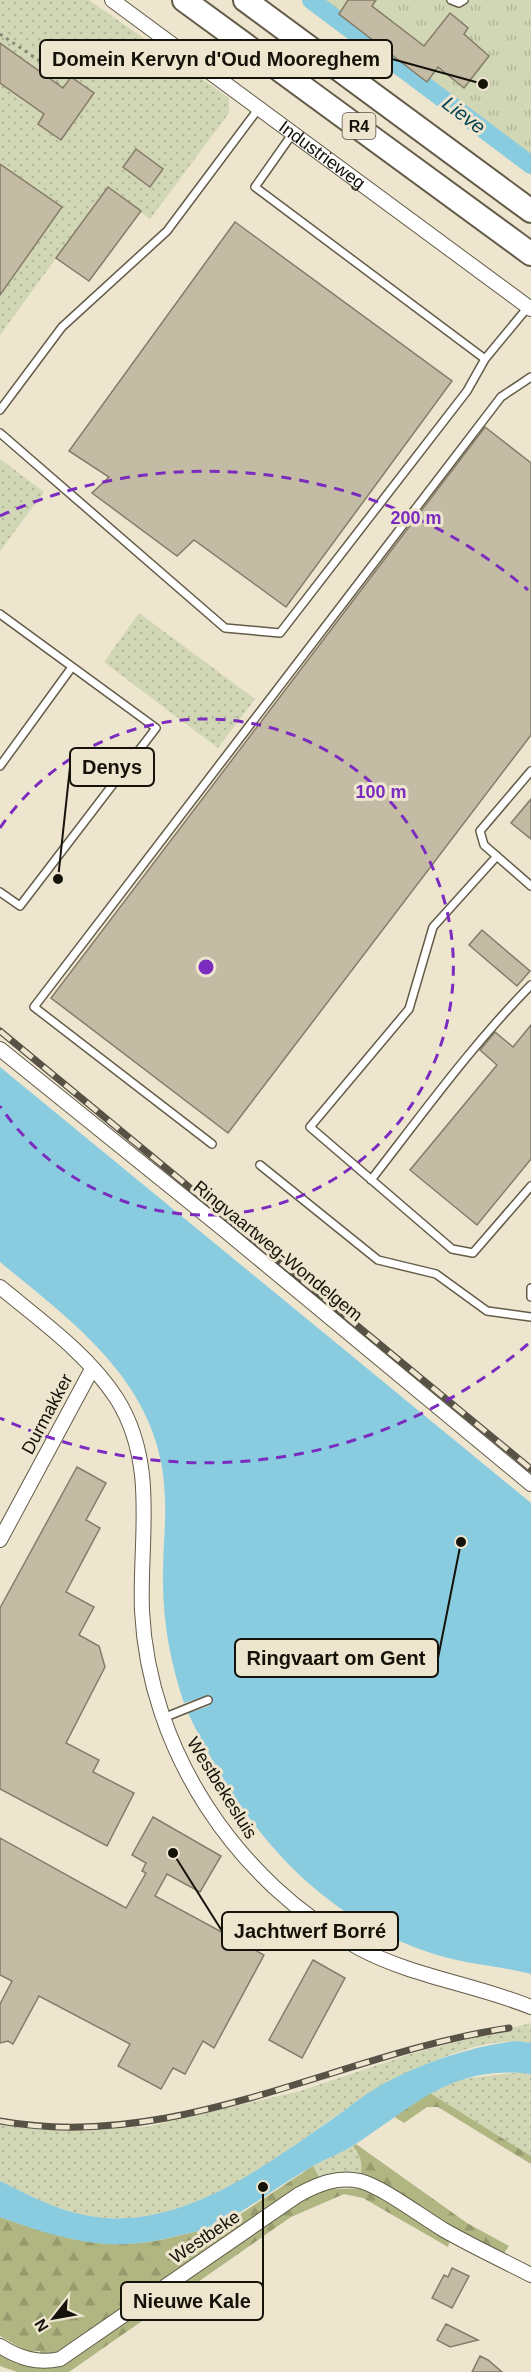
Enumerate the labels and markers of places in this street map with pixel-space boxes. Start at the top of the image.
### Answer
callout: Domein Kervyn d'Oud Mooreghem [40,40,392,78]
callout: Denys [70,748,154,786]
centre of rings [196,957,216,977]
callout: Ringvaart om Gent [235,1639,438,1677]
callout: Jachtwerf Borré [222,1912,398,1950]
callout: Nieuwe Kale [121,2282,263,2320]

